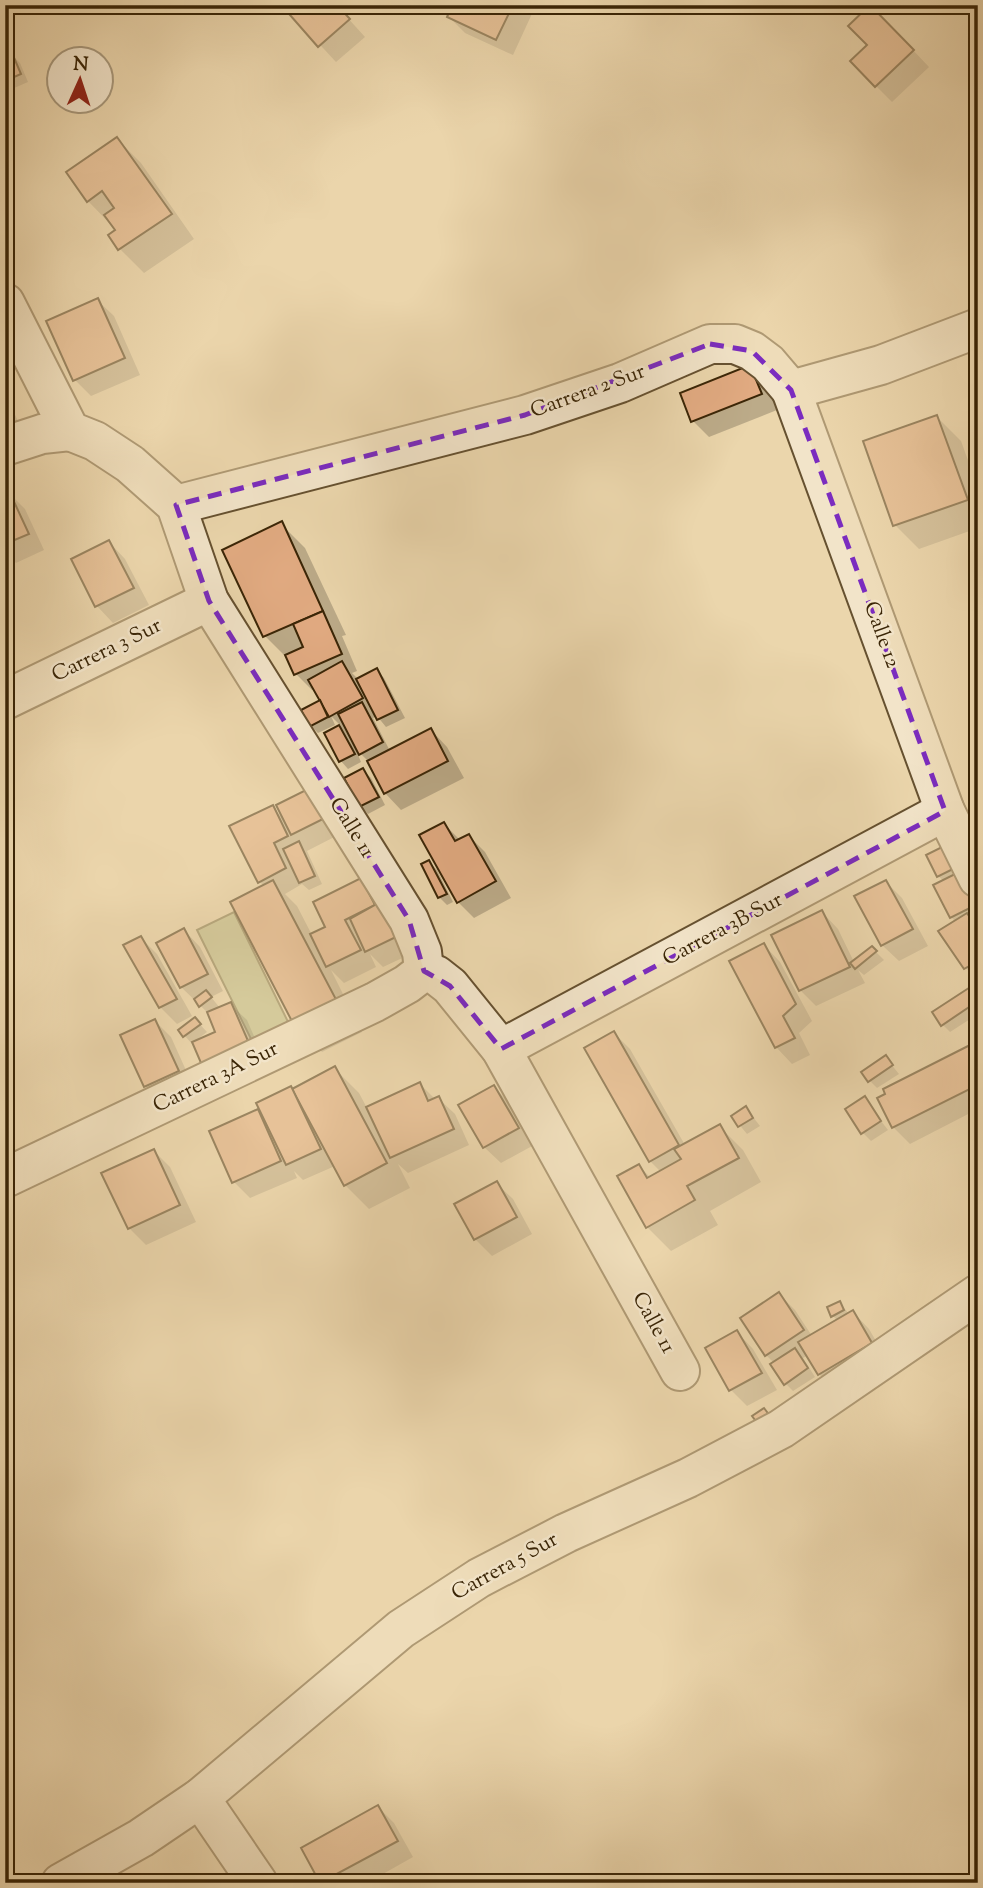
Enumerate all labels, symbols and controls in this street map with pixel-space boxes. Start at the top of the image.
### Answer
north arrow [46,46,116,116]
text: N [72,52,89,79]
street label: Carrera 2 Sur [526,357,650,427]
street label: Calle 12 [855,597,907,673]
street label: Carrera 3 Sur [47,611,167,691]
street label: Calle 11 [321,792,381,864]
street label: Carrera 3B Sur [658,886,789,974]
street label: Carrera 3A Sur [148,1035,284,1121]
street label: Calle 11 [624,1287,682,1359]
street label: Carrera 5 Sur [446,1525,564,1609]

